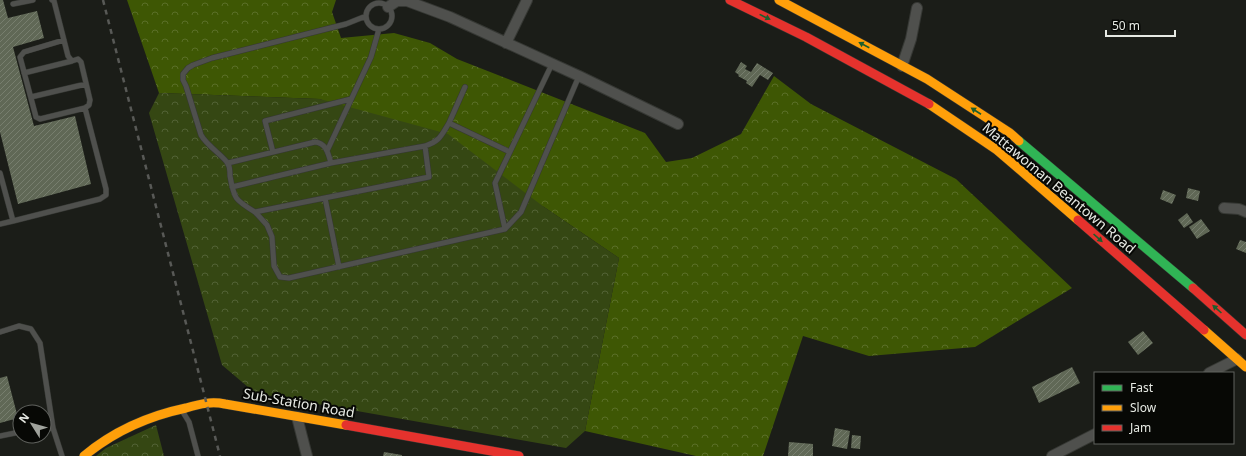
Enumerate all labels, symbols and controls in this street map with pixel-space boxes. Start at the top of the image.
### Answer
scale bar [1106,12,1175,38]
one-way arrow [759,14,771,20]
text: 50 m [1112,17,1140,34]
one-way arrow [858,42,870,49]
one-way arrow [971,107,981,115]
street label: Mattawoman Beantown Road [979,118,1140,258]
one-way arrow [1093,233,1103,242]
one-way arrow [1212,304,1222,313]
legend [1094,372,1234,444]
text: Fast [1130,379,1154,396]
street label: Sub-Station Road [242,383,356,422]
text: Slow [1130,399,1157,416]
north arrow [12,404,52,444]
text: N [15,410,32,426]
text: Jam [1129,419,1151,436]

